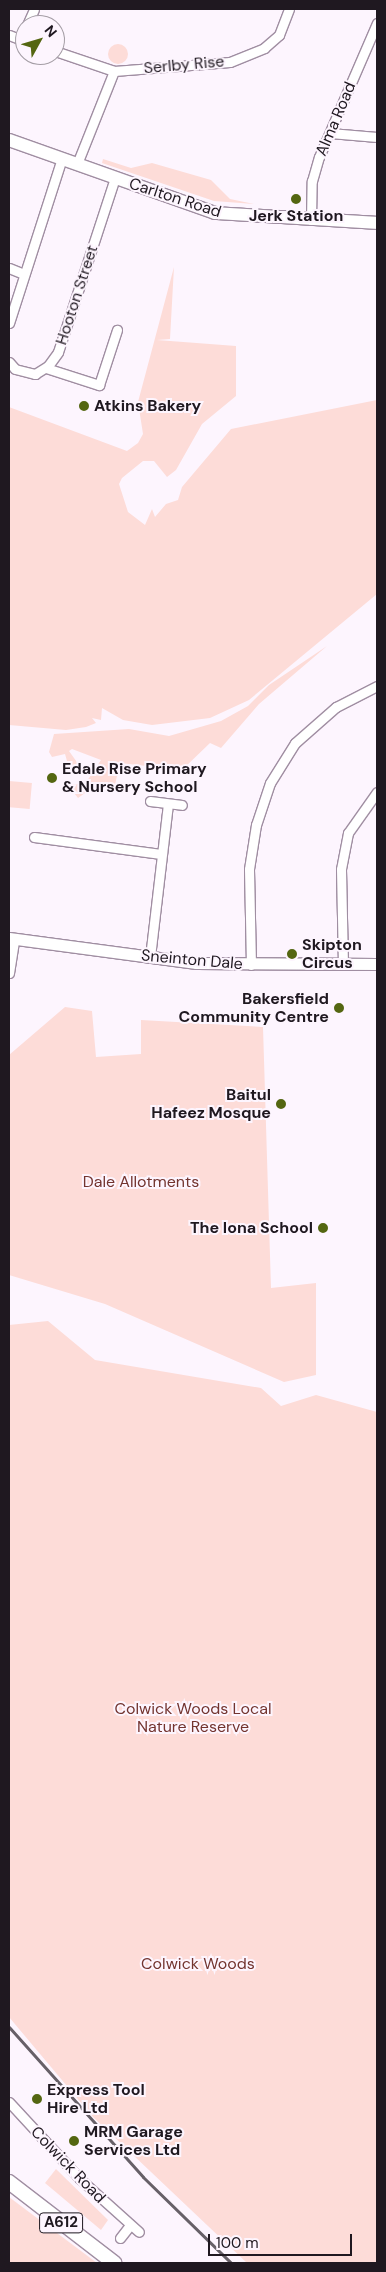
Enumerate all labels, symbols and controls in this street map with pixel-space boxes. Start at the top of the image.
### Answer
north arrow [15,15,65,65]
text: N [41,22,61,41]
street label: Serlby Rise [143,52,225,78]
street label: Alma Road [312,79,360,159]
street label: Carlton Road [126,174,224,222]
marker: Jerk Station [290,193,302,205]
place label: Jerk Station [249,206,343,226]
street label: Hooton Street [52,243,102,347]
place label: Atkins Bakery [94,396,201,416]
marker: Atkins Bakery [78,400,90,412]
place label: Edale Rise Primary & Nursery School [62,759,207,797]
marker: Edale Rise Primary & Nursery School [46,772,58,784]
place label: Skipton Circus [302,935,362,973]
street label: Sneinton Dale [140,946,244,974]
marker: Skipton Circus [286,948,298,960]
place label: Bakersfield Community Centre [179,989,329,1027]
marker: Bakersfield Community Centre [333,1002,345,1014]
place label: Baitul Hafeez Mosque [151,1085,271,1123]
marker: Baitul Hafeez Mosque [275,1098,287,1110]
park label: Dale Allotments [83,1172,199,1192]
place label: The Iona School [190,1218,313,1238]
marker: The Iona School [317,1222,329,1234]
park label: Colwick Woods Local Nature Reserve [114,1699,272,1737]
park label: Colwick Woods [141,1954,255,1974]
place label: Express Tool Hire Ltd [47,2080,145,2118]
marker: Express Tool Hire Ltd [31,2093,43,2105]
place label: MRM Garage Services Ltd [84,2122,183,2160]
street label: Colwick Road [27,2123,109,2207]
marker: MRM Garage Services Ltd [68,2135,80,2147]
road number: A612 [38,2210,84,2236]
scale bar [211,2224,355,2256]
text: 100 m [216,2233,259,2253]

